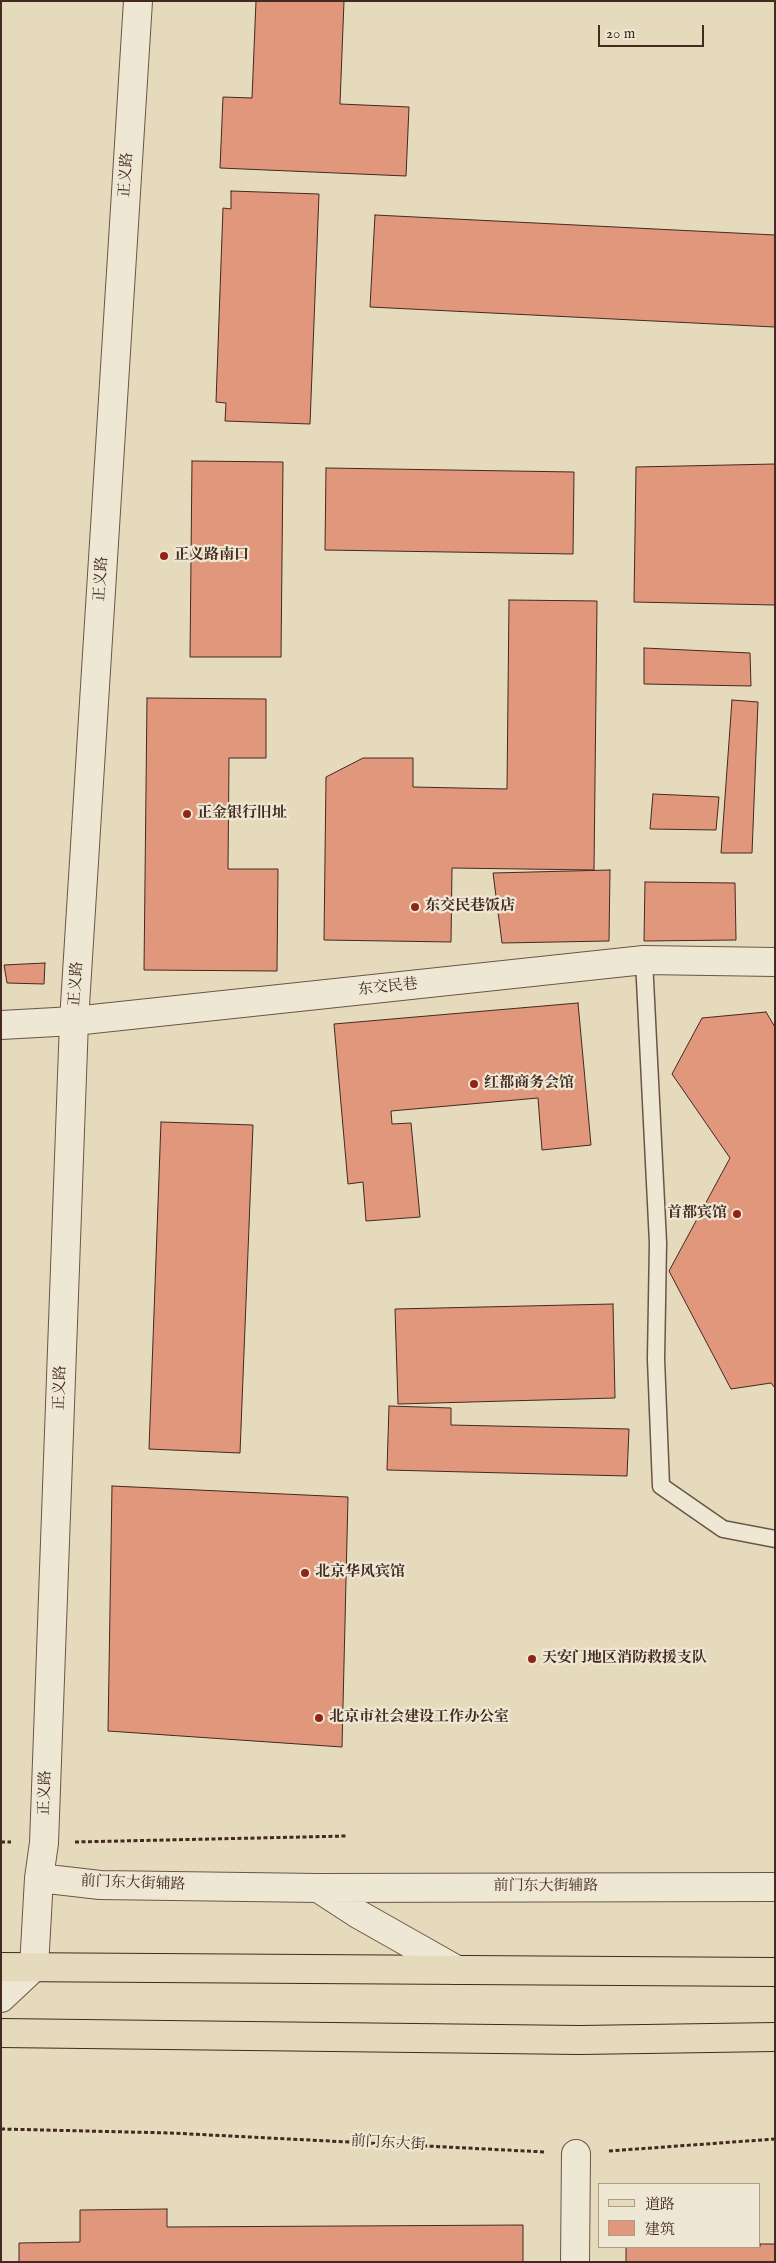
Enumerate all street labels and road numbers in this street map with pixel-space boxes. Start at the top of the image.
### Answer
street label: 正义路 [116,152,138,198]
street label: 正义路 [91,556,113,602]
street label: 正义路 [66,961,88,1007]
street label: 东交民巷 [357,976,419,1000]
street label: 正义路 [51,1365,71,1411]
street label: 正义路 [36,1770,56,1816]
street label: 前门东大街辅路 [80,1873,186,1895]
street label: 前门东大街辅路 [494,1878,598,1896]
street label: 前门东大街 [350,2133,426,2155]

